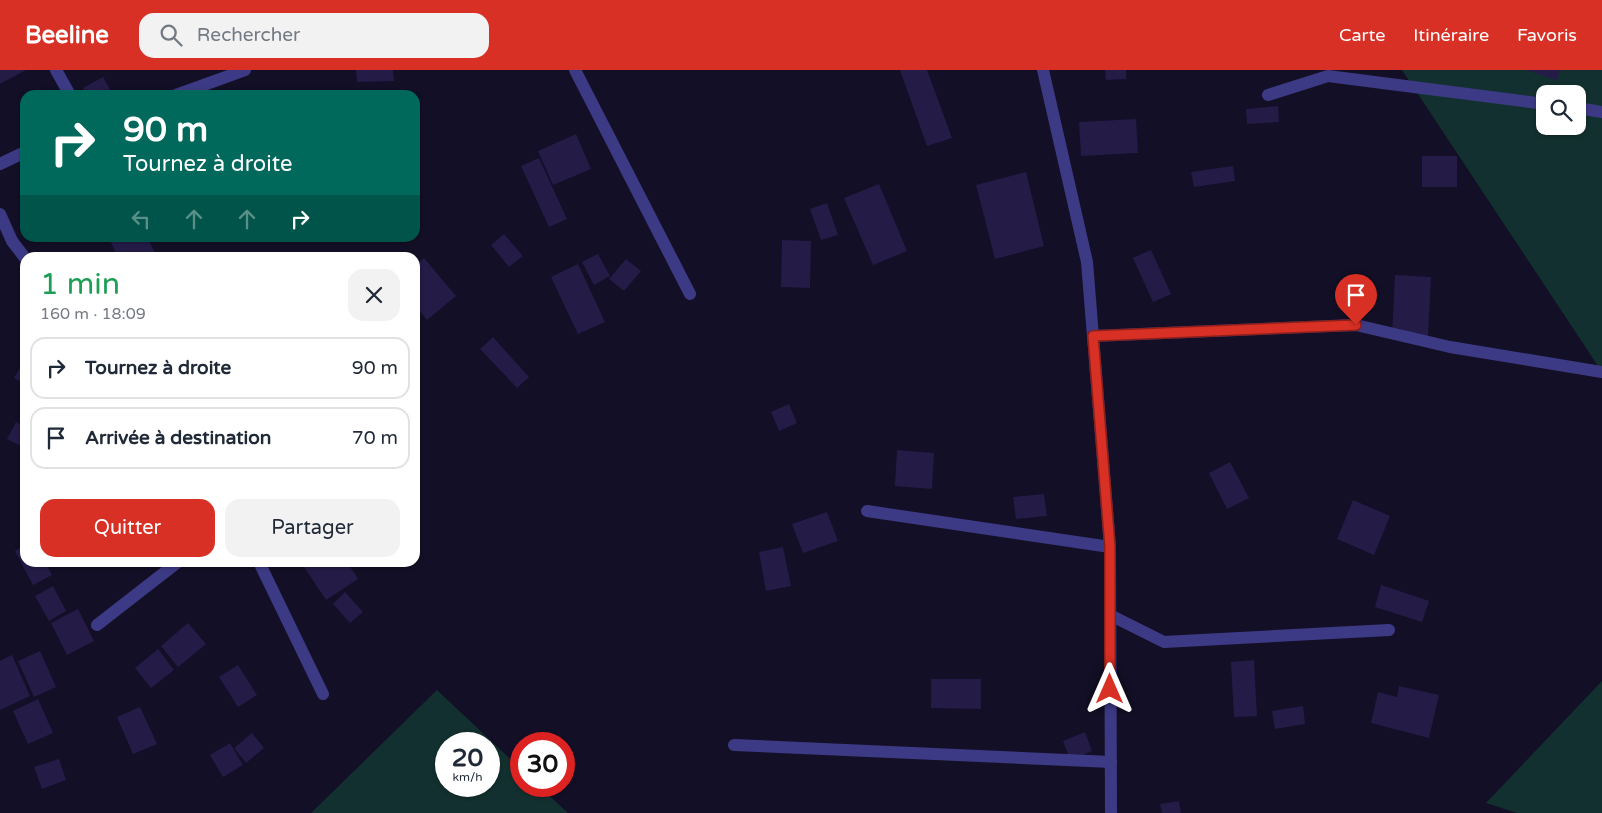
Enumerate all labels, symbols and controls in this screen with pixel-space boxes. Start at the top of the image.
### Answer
search box [139,13,489,58]
text: Beeline [25,21,109,50]
icon: search [157,21,185,49]
text: Rechercher [197,24,300,46]
text: Carte [1339,24,1385,46]
text: Itinéraire [1413,24,1489,46]
text: Favoris [1517,24,1577,46]
map controls [1536,85,1586,135]
button: search [1536,85,1586,135]
text: 90 m [123,109,208,151]
icon: right [40,110,105,175]
text: Tournez à droite [123,151,292,177]
icon: left [127,205,155,233]
icon: ahead [180,205,208,233]
icon: ahead [233,205,261,233]
icon: right [286,205,314,233]
text: 1 min [40,266,120,303]
button: close [348,269,400,321]
pin [1335,274,1377,325]
icon: arrive [1342,281,1370,309]
text: 160 m · 18:09 [40,304,146,324]
icon: right [42,354,70,382]
text: Tournez à droite [85,357,231,379]
text: 90 m [352,357,398,379]
icon: arrive [42,424,70,452]
text: Arrivée à destination [85,427,271,449]
text: 70 m [352,427,398,449]
button: Quitter [40,499,215,557]
button: Partager [225,499,400,557]
position arrow [1083,662,1135,714]
speed limit sign: 30 [510,732,575,797]
text: 20 [452,743,483,773]
text: km/h [452,770,483,784]

